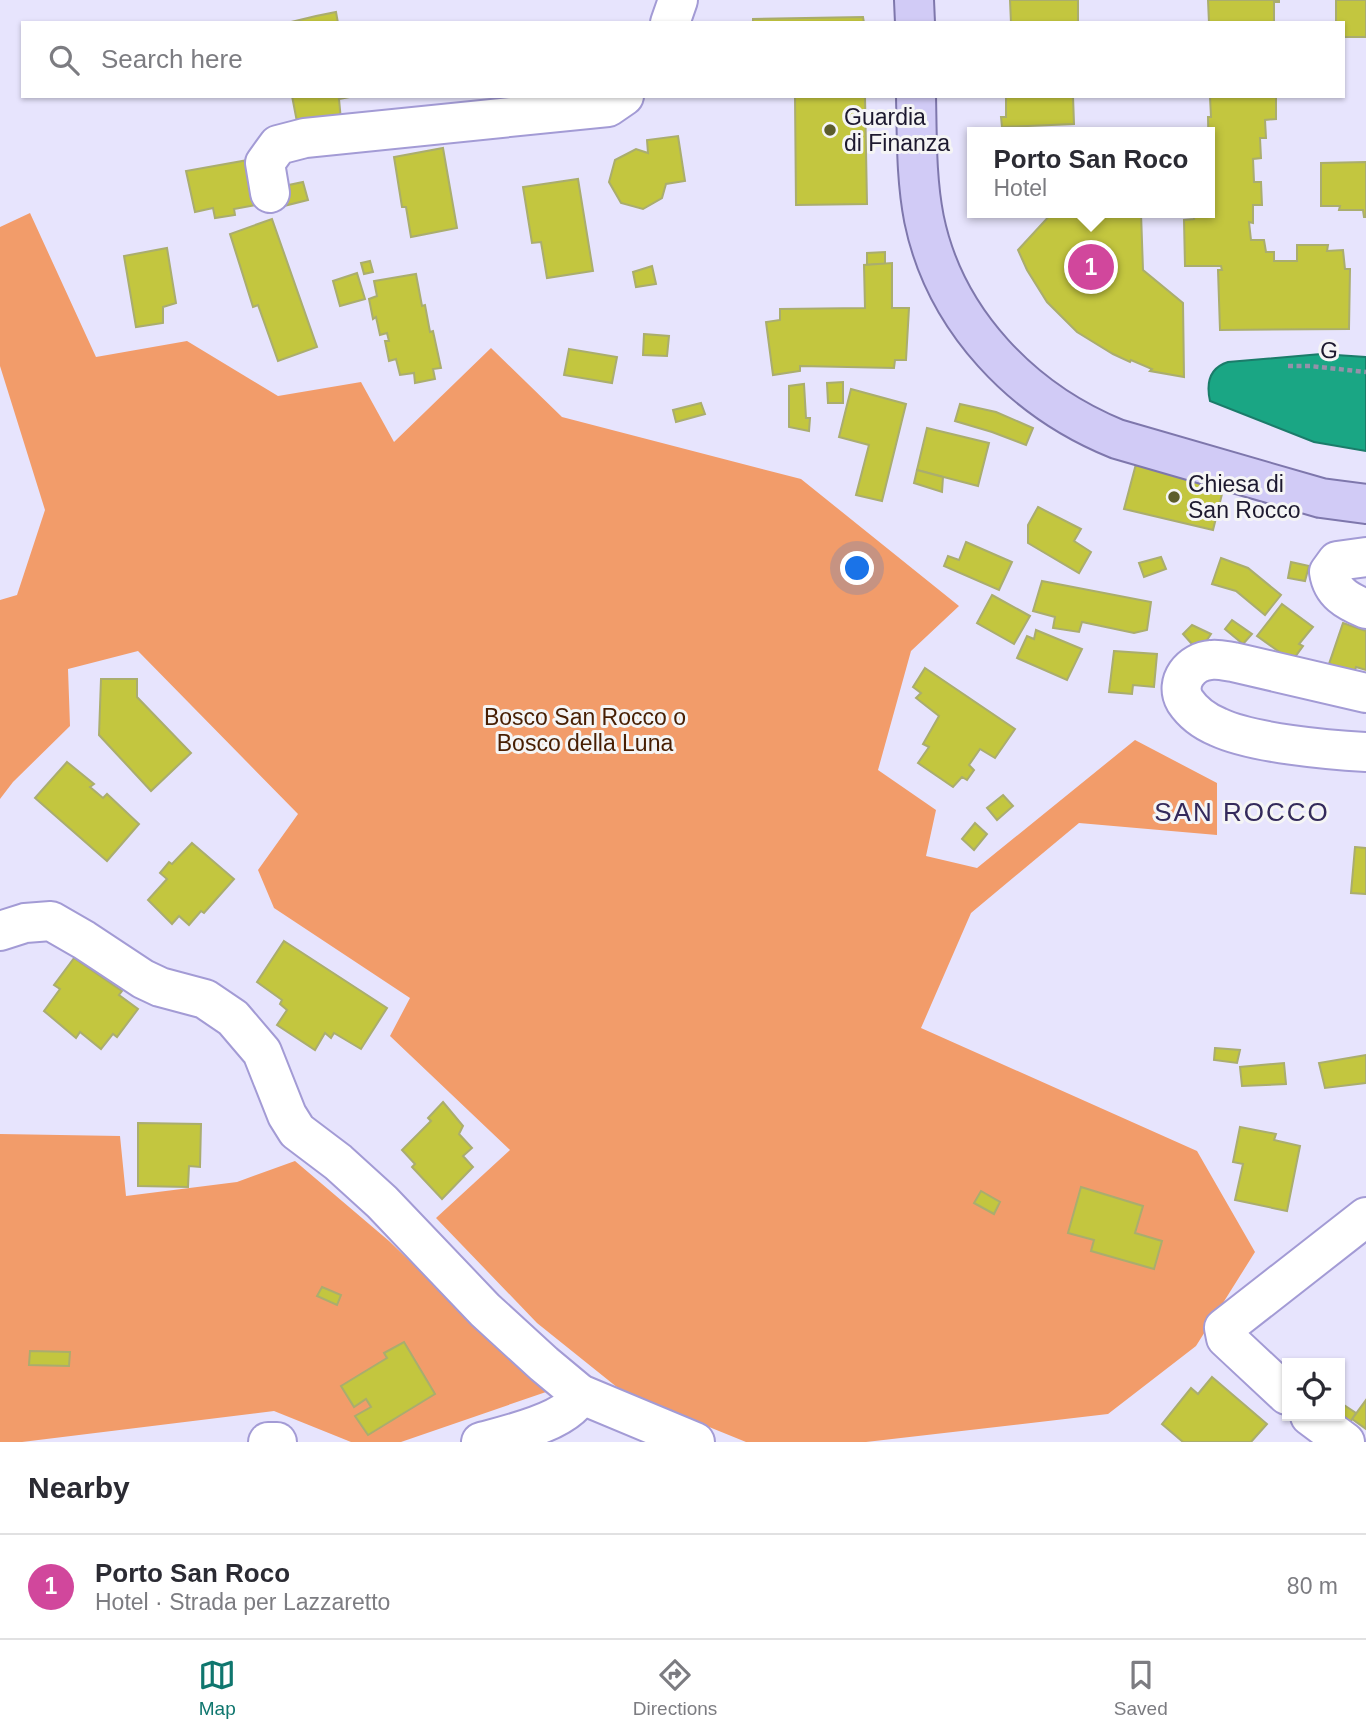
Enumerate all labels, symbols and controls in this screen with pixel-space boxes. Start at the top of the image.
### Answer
search box [21,21,1345,98]
icon: search [45,41,83,79]
text: Search here [101,44,243,74]
place label: Guardia di Finanza [844,104,950,156]
marker: Guardia di Finanza [822,122,838,138]
popup [967,127,1215,218]
text: Porto San Roco [993,144,1189,174]
text: Hotel [993,175,1047,201]
pin: 1 [1068,241,1114,293]
street label: G [1319,336,1339,364]
place label: Chiesa di San Rocco [1188,471,1301,523]
marker: Chiesa di San Rocco [1166,489,1182,505]
your location [840,551,874,585]
park label: Bosco San Rocco o Bosco della Luna [484,704,686,756]
district label: SAN ROCCO [1154,797,1330,827]
map controls [1282,1358,1345,1421]
button: locate [1282,1358,1345,1421]
text: Nearby [28,1471,130,1504]
text: Porto San Roco [95,1558,290,1588]
text: 1 [45,1573,57,1599]
text: 80 m [1287,1573,1338,1599]
text: Hotel · Strada per Lazzaretto [95,1589,390,1615]
tab: Map [198,1656,236,1720]
tab: Directions [633,1656,717,1720]
tab: Saved [1114,1656,1168,1720]

